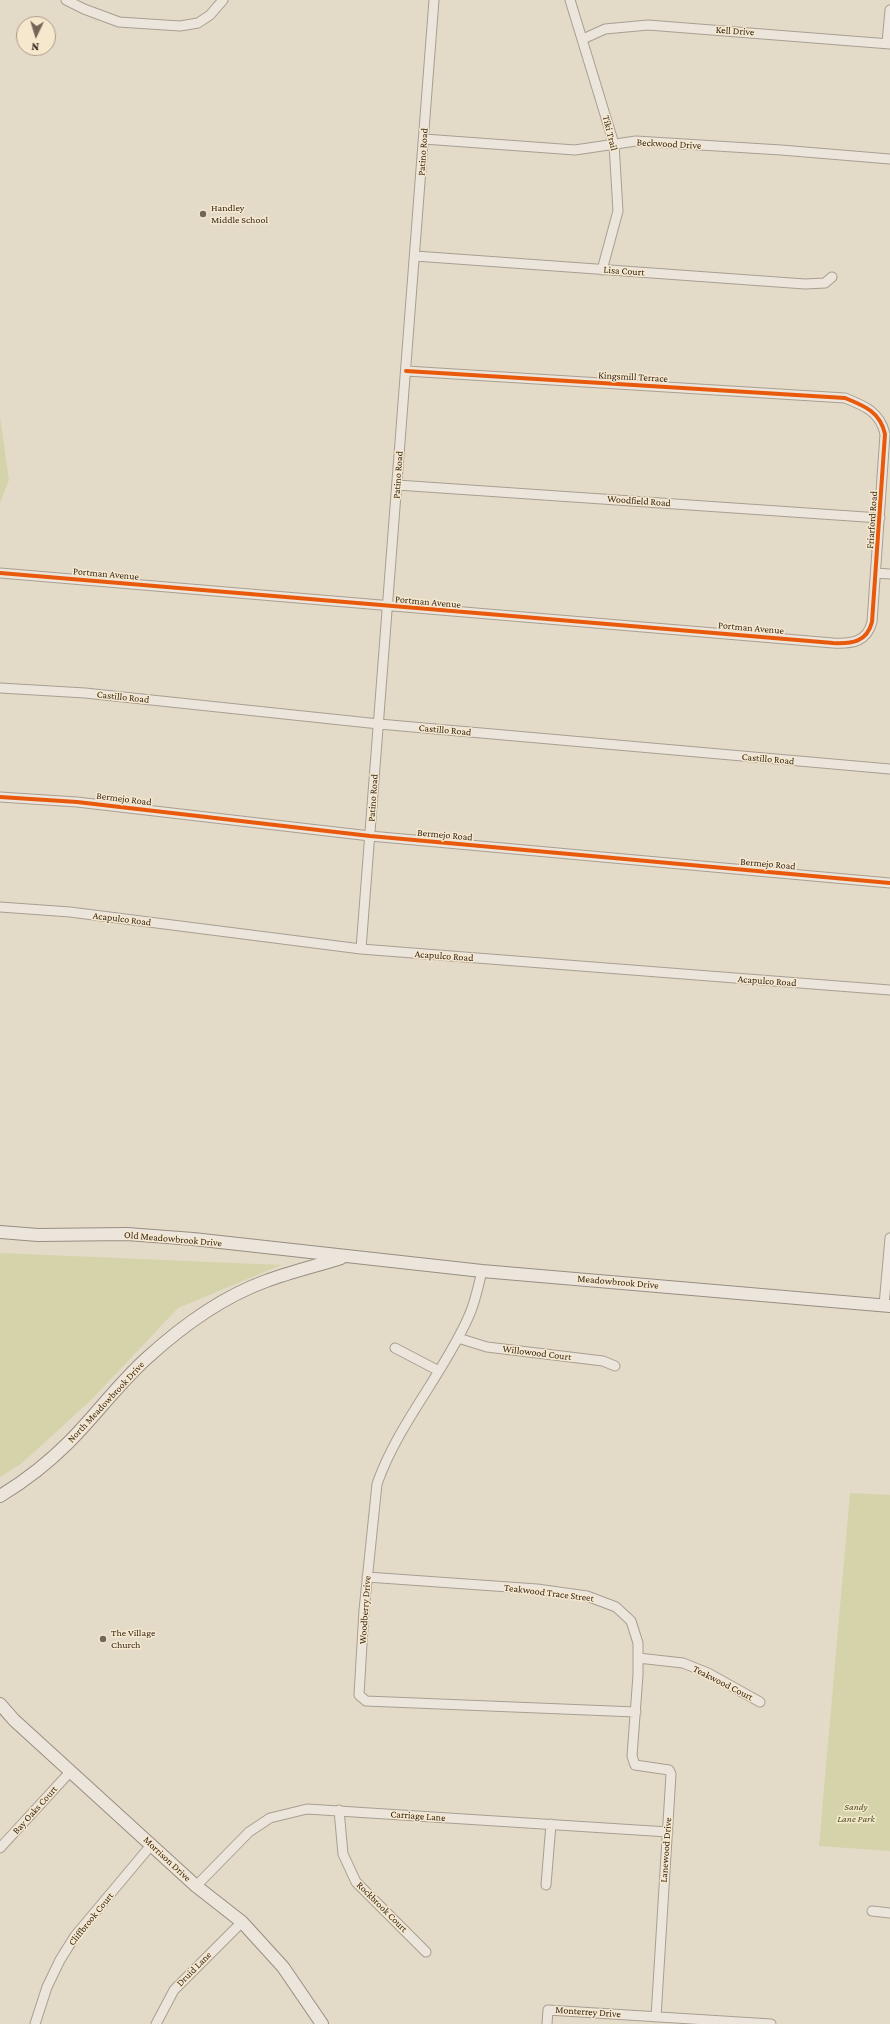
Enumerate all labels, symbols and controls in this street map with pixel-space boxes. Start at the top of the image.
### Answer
north arrow [16,16,56,56]
street label: Kell Drive [715,24,755,38]
text: N [31,41,39,53]
street label: Tiki Trail [600,114,620,152]
street label: Patino Road [415,128,431,176]
street label: Beckwood Drive [636,136,702,152]
place label: Handley Middle School [211,202,268,226]
marker: Handley Middle School [198,209,208,219]
street label: Lisa Court [603,264,645,278]
street label: Kingsmill Terrace [598,369,668,385]
street label: Patino Road [390,451,406,499]
street label: Friarford Road [864,491,880,549]
street label: Woodfield Road [607,493,671,509]
street label: Portman Avenue [73,565,139,583]
street label: Portman Avenue [395,593,461,611]
street label: Portman Avenue [718,619,784,637]
street label: Castillo Road [96,688,150,706]
street label: Castillo Road [418,722,472,738]
street label: Castillo Road [741,751,795,767]
street label: Patino Road [365,774,381,822]
street label: Bermejo Road [96,790,152,808]
street label: Bermejo Road [417,827,473,843]
street label: Bermejo Road [740,856,796,872]
street label: Acapulco Road [92,909,152,929]
street label: Acapulco Road [414,948,474,964]
street label: Acapulco Road [737,973,797,989]
street label: Old Meadowbrook Drive [124,1229,222,1249]
street label: Meadowbrook Drive [577,1272,659,1292]
street label: Willowood Court [502,1343,572,1363]
street label: North Meadowbrook Drive [65,1359,147,1445]
street label: Woodberry Drive [357,1575,373,1645]
street label: Teakwood Trace Street [503,1582,595,1604]
place label: The Village Church [111,1627,155,1650]
marker: The Village Church [98,1634,108,1644]
street label: Teakwood Court [691,1663,755,1703]
street label: Bay Oaks Court [10,1783,60,1837]
park label: Sandy Lane Park [837,1801,875,1824]
street label: Carriage Lane [390,1808,446,1824]
street label: Lanewood Drive [658,1817,674,1883]
street label: Morrison Drive [141,1834,193,1884]
street label: Rockbrook Court [354,1879,410,1935]
street label: Cliffbrook Court [66,1890,116,1948]
street label: Druid Lane [174,1949,214,1989]
street label: Monterrey Drive [555,2004,621,2020]

